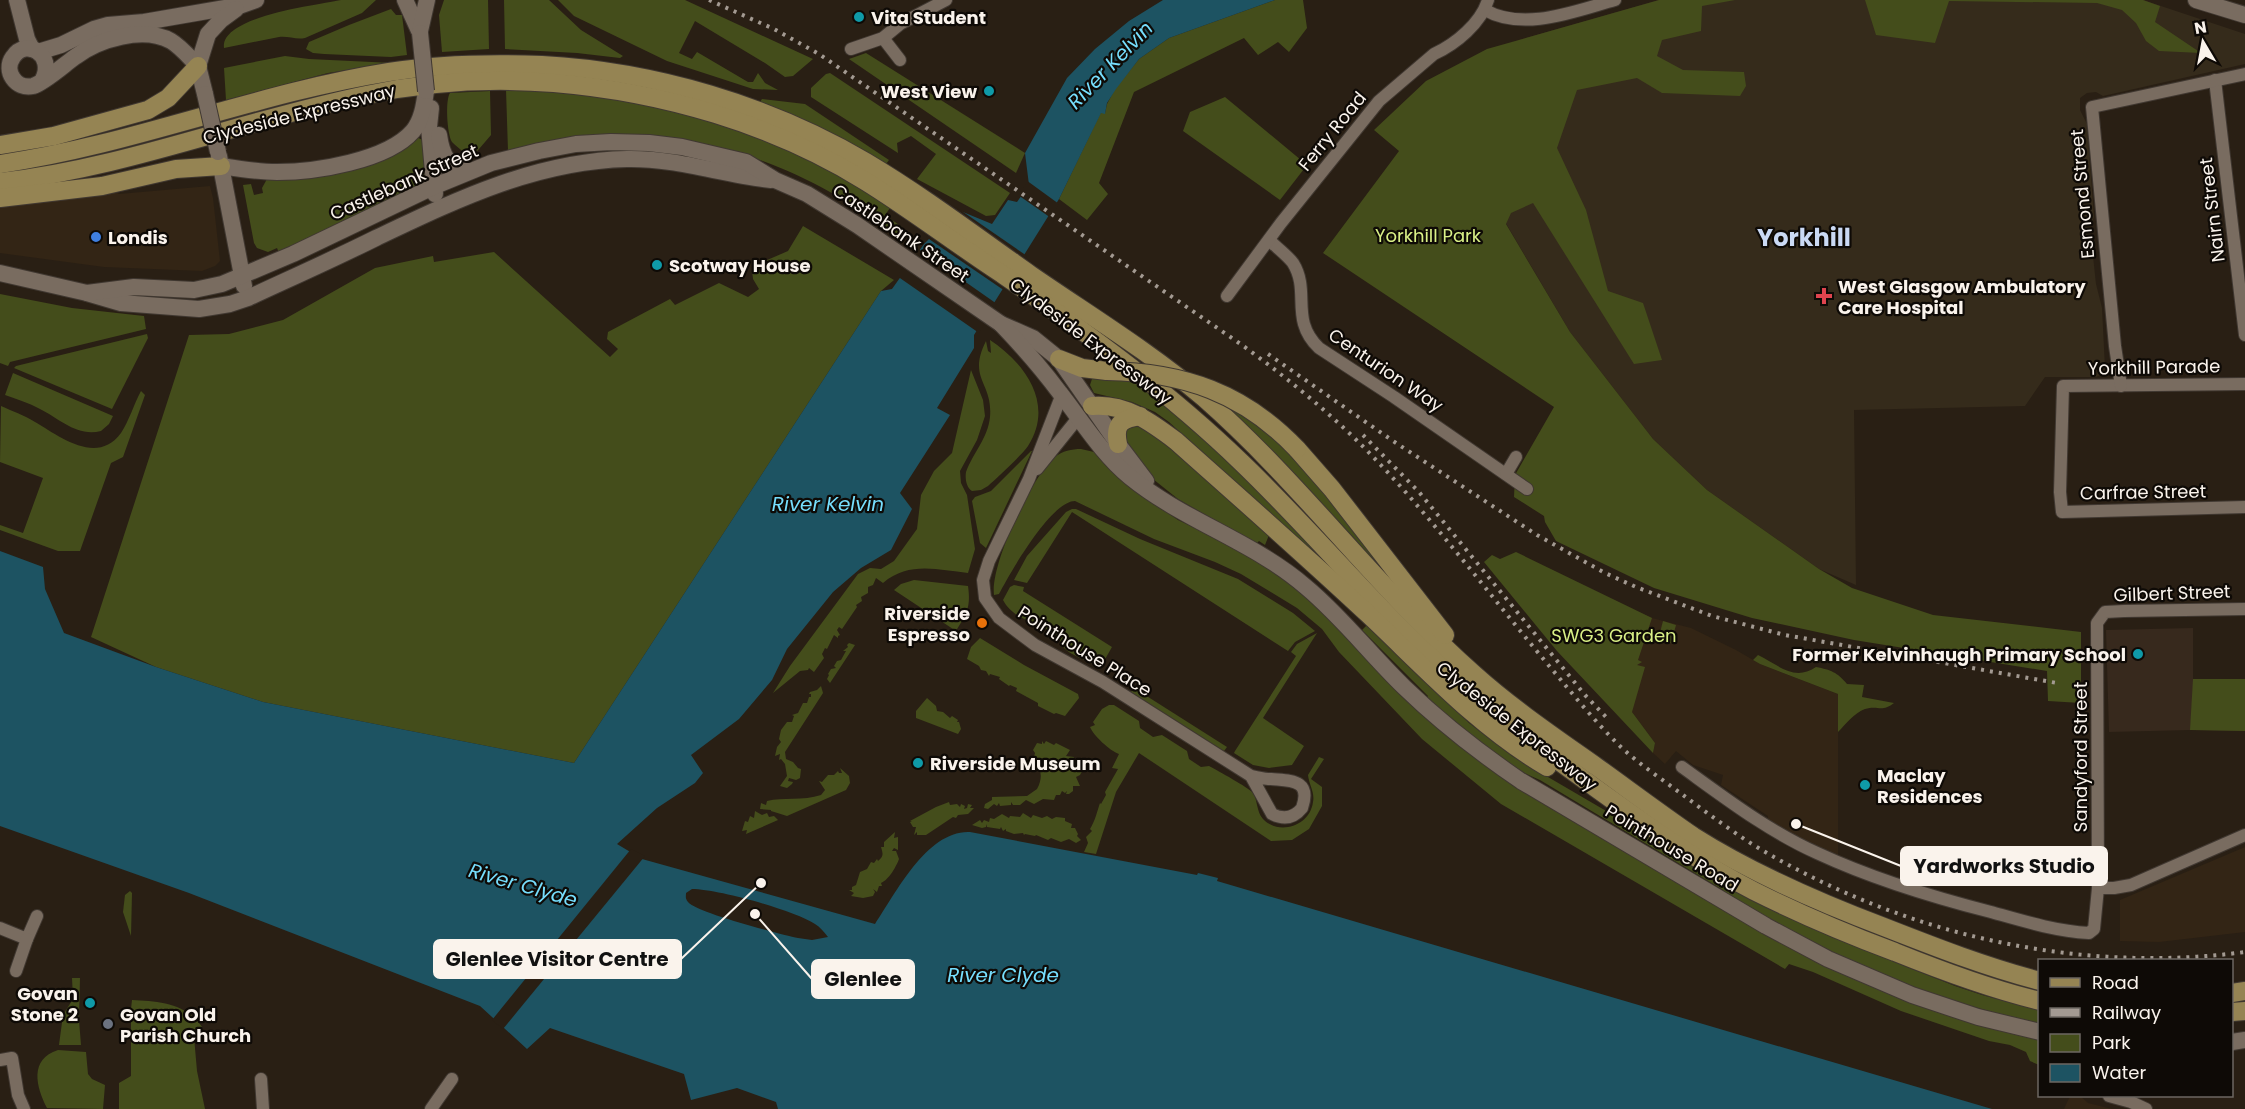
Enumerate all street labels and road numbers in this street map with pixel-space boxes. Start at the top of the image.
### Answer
street label: Clydeside Expressway [200,78,398,150]
street label: Ferry Road [1292,86,1372,176]
street label: Esmond Street [2064,128,2100,260]
street label: Castlebank Street [326,138,482,226]
street label: Nairn Street [2193,156,2231,264]
street label: Castlebank Street [828,178,974,288]
street label: Clydeside Expressway [1005,272,1177,410]
street label: Centurion Way [1324,322,1448,418]
street label: Yorkhill Parade [2088,353,2220,381]
street label: Carfrae Street [2080,478,2206,506]
street label: Gilbert Street [2113,578,2231,608]
street label: Pointhouse Place [1013,600,1157,702]
street label: Clydeside Expressway [1431,655,1603,797]
street label: Sandyford Street [2068,682,2093,832]
street label: Pointhouse Road [1601,798,1743,898]

